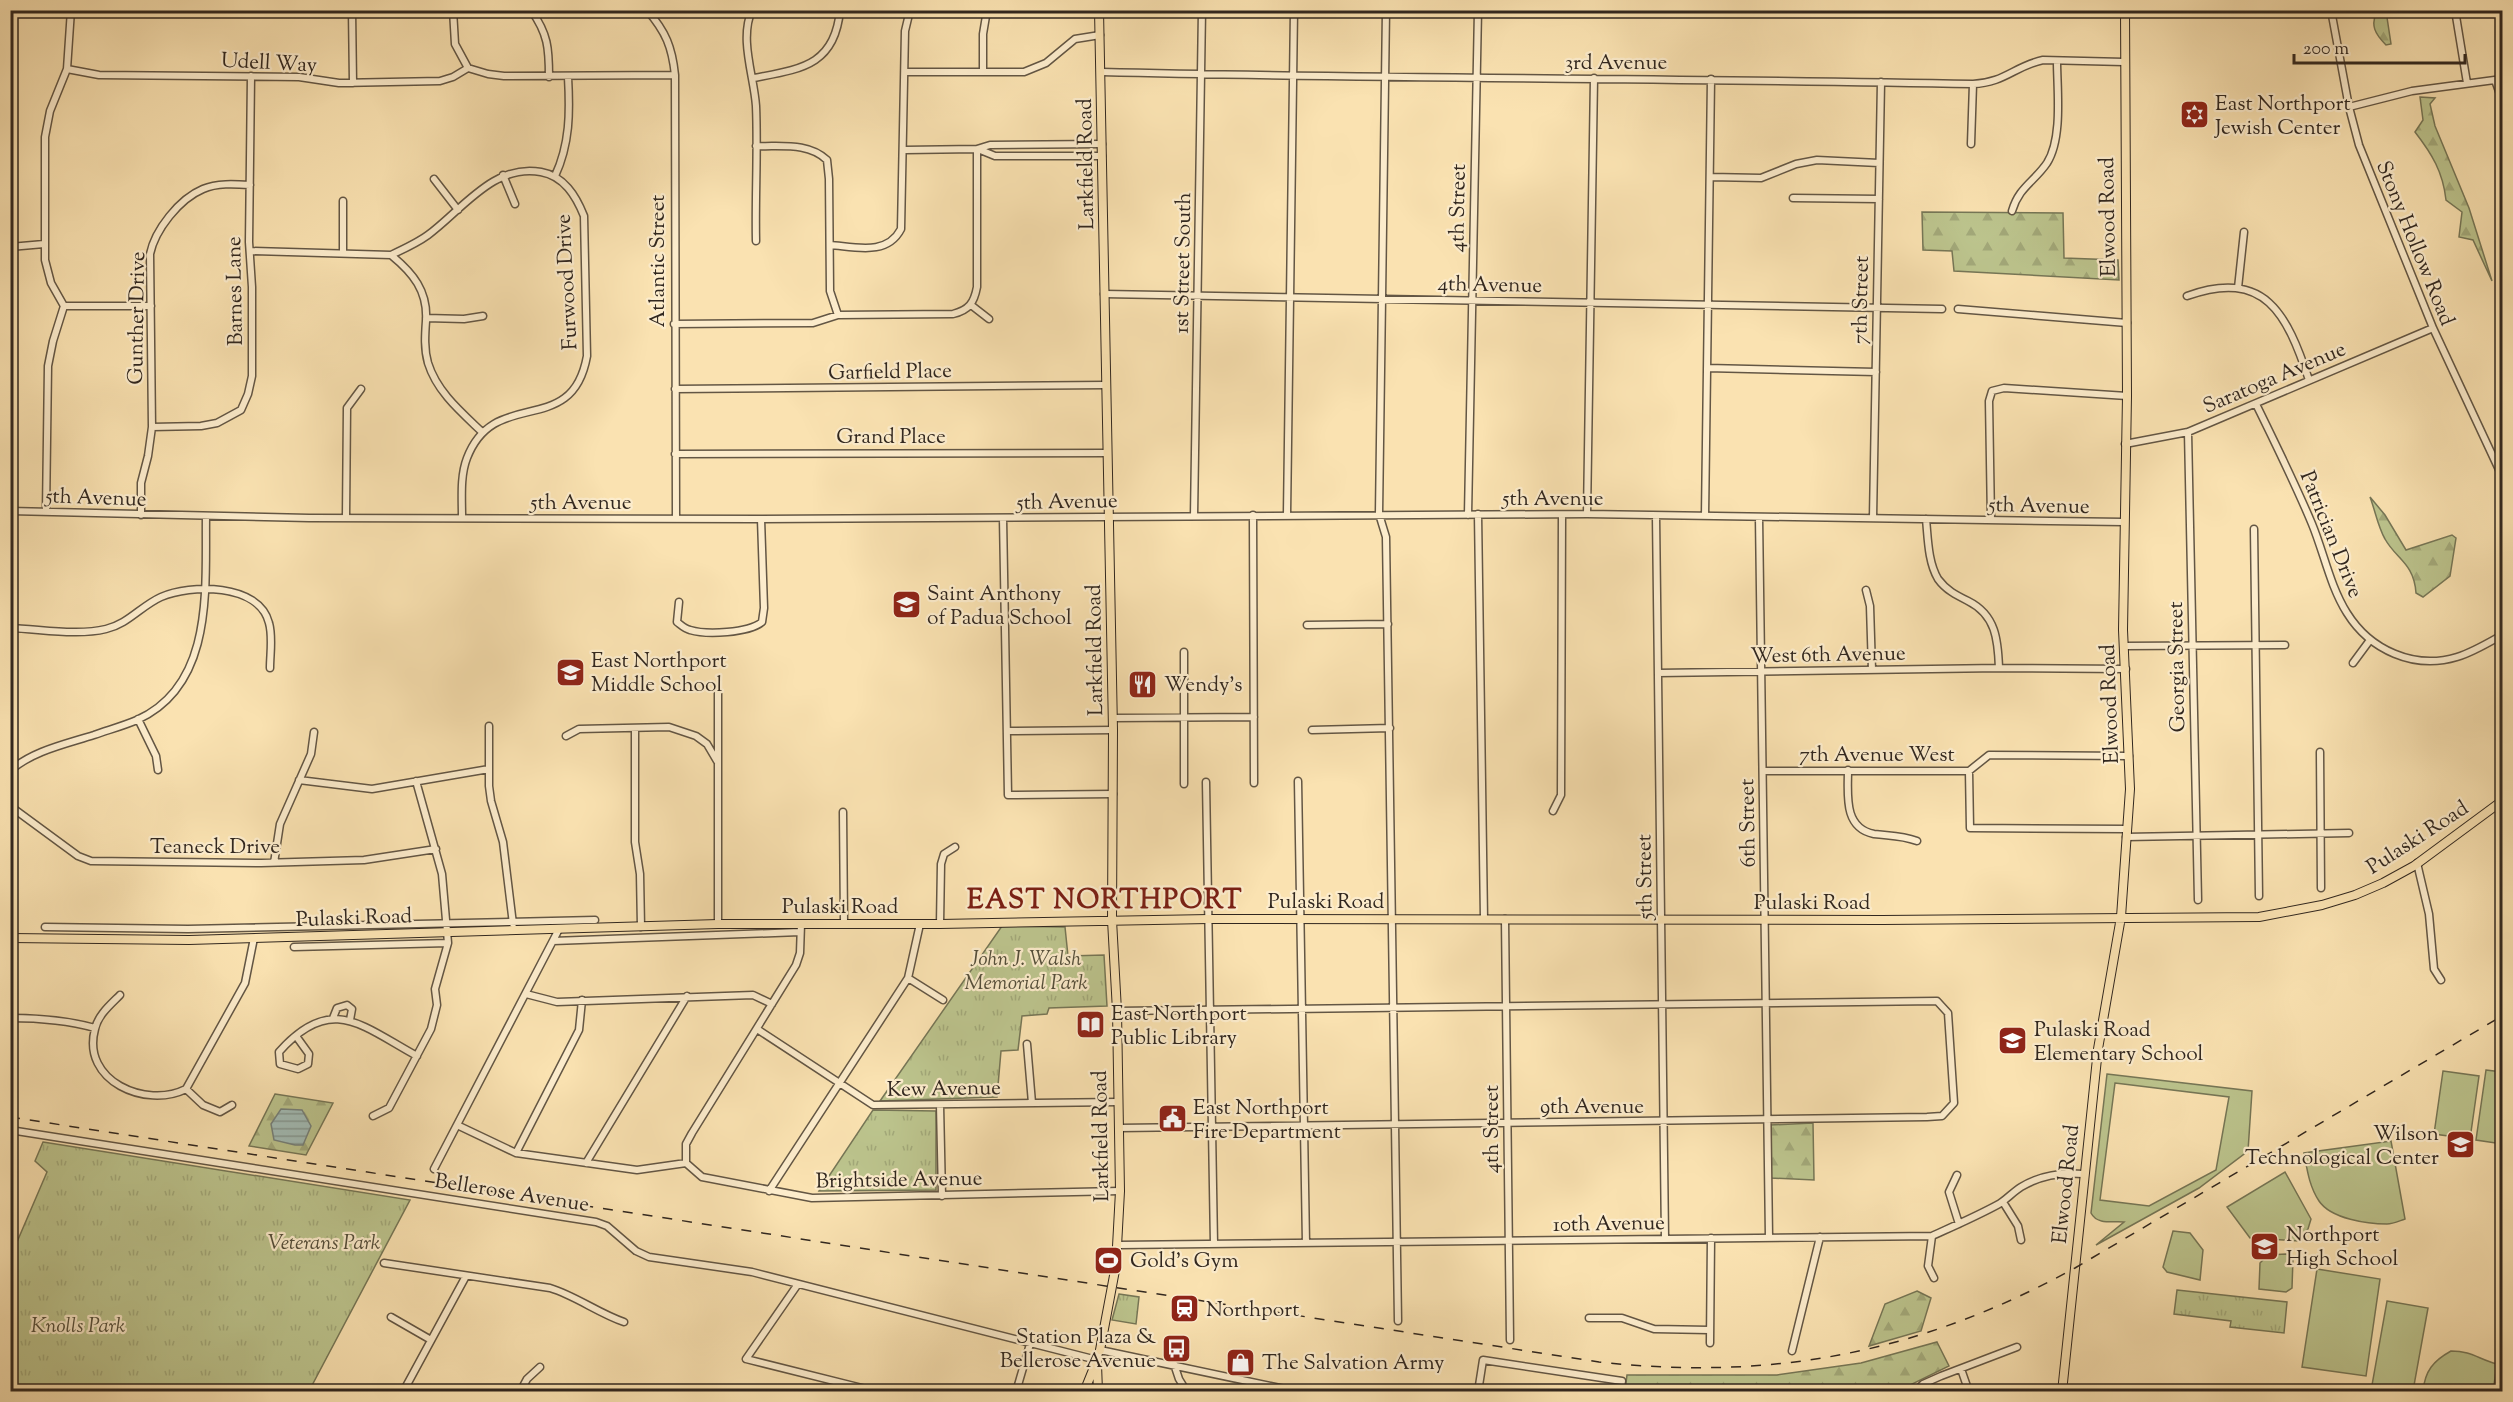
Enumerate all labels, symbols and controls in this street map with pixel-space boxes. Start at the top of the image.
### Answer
scale bar [2294,27,2465,65]
text: 200 m [2303,37,2349,63]
street label: Udell Way [220,46,318,82]
street label: 3rd Avenue [1565,49,1667,79]
place label: East Northport Jewish Center [2214,90,2351,144]
street label: Larkfield Road [1071,98,1103,230]
synagogue icon: East Northport Jewish Center [2178,99,2210,131]
street label: Elwood Road [2093,157,2125,277]
street label: Stony Hollow Road [2367,157,2461,331]
street label: 4th Street [1443,163,1475,253]
street label: 1st Street South [1168,192,1200,334]
street label: Atlantic Street [644,195,674,328]
street label: Furwood Drive [549,213,587,351]
street label: Barnes Lane [220,236,252,346]
street label: Gunther Drive [122,251,154,385]
street label: 7th Street [1846,255,1878,345]
street label: 4th Avenue [1437,270,1542,302]
street label: Saratoga Avenue [2199,335,2351,422]
street label: Garfield Place [828,357,952,389]
street label: Grand Place [836,423,946,453]
street label: Patrician Drive [2291,467,2369,603]
street label: 5th Avenue [44,482,147,516]
street label: 5th Avenue [1501,485,1604,515]
street label: 5th Avenue [1015,487,1118,519]
street label: 5th Avenue [529,489,632,519]
street label: 5th Avenue [1987,491,2090,523]
place label: Saint Anthony of Padua School [927,580,1072,634]
street label: Larkfield Road [1080,584,1112,716]
school or university icon: Saint Anthony of Padua School [890,589,922,621]
street label: Georgia Street [2162,601,2194,733]
street label: West 6th Avenue [1750,640,1906,672]
street label: Elwood Road [2094,643,2128,764]
place label: East Northport Middle School [591,647,727,701]
school or university icon: East Northport Middle School [554,656,586,688]
restaurant icon: Wendy's [1127,668,1159,700]
place label: Wendy's [1164,671,1243,701]
street label: 7th Avenue West [1799,741,1955,771]
street label: 6th Street [1733,778,1765,867]
street label: Pulaski Road [2361,794,2475,883]
street label: Teaneck Drive [150,833,280,863]
street label: 5th Street [1630,834,1662,921]
district label: EAST NORTHPORT [967,882,1243,921]
street label: Pulaski Road [1268,888,1384,918]
street label: Pulaski Road [1754,889,1870,919]
street label: Pulaski Road [782,893,898,923]
street label: Pulaski Road [295,902,413,936]
park label: John J. Walsh Memorial Park [964,945,1088,999]
place label: East Northport Public Library [1111,1000,1247,1054]
library icon: East Northport Public Library [1074,1009,1106,1041]
place label: Pulaski Road Elementary School [2034,1016,2204,1070]
school or university icon: Pulaski Road Elementary School [1997,1025,2029,1057]
street label: Larkfield Road [1086,1070,1118,1202]
street label: Kew Avenue [887,1074,1001,1106]
street label: 4th Street [1478,1085,1508,1173]
street label: 9th Avenue [1540,1093,1644,1123]
place label: East Northport Fire Department [1193,1094,1341,1148]
public building icon: East Northport Fire Department [1156,1103,1188,1135]
place label: Wilson Technological Center [2245,1120,2439,1174]
street label: Elwood Road [2046,1123,2088,1245]
school or university icon: Wilson Technological Center [2444,1129,2476,1161]
street label: Brightside Avenue [815,1165,983,1197]
street label: Bellerose Avenue [432,1167,591,1221]
street label: 10th Avenue [1553,1209,1665,1241]
place label: Northport High School [2286,1221,2398,1275]
park label: Veterans Park [268,1229,381,1259]
school or university icon: Northport High School [2249,1230,2281,1262]
sports icon: Gold's Gym [1093,1244,1125,1276]
place label: Gold's Gym [1130,1247,1239,1277]
station icon: Northport [1169,1293,1201,1325]
place label: Northport [1206,1296,1299,1326]
park label: Knolls Park [31,1312,126,1342]
place label: Station Plaza & Bellerose Avenue [1000,1323,1156,1377]
bus stop icon: Station Plaza & Bellerose Avenue [1161,1332,1193,1364]
shop icon: The Salvation Army [1225,1346,1257,1378]
place label: The Salvation Army [1262,1349,1445,1379]

